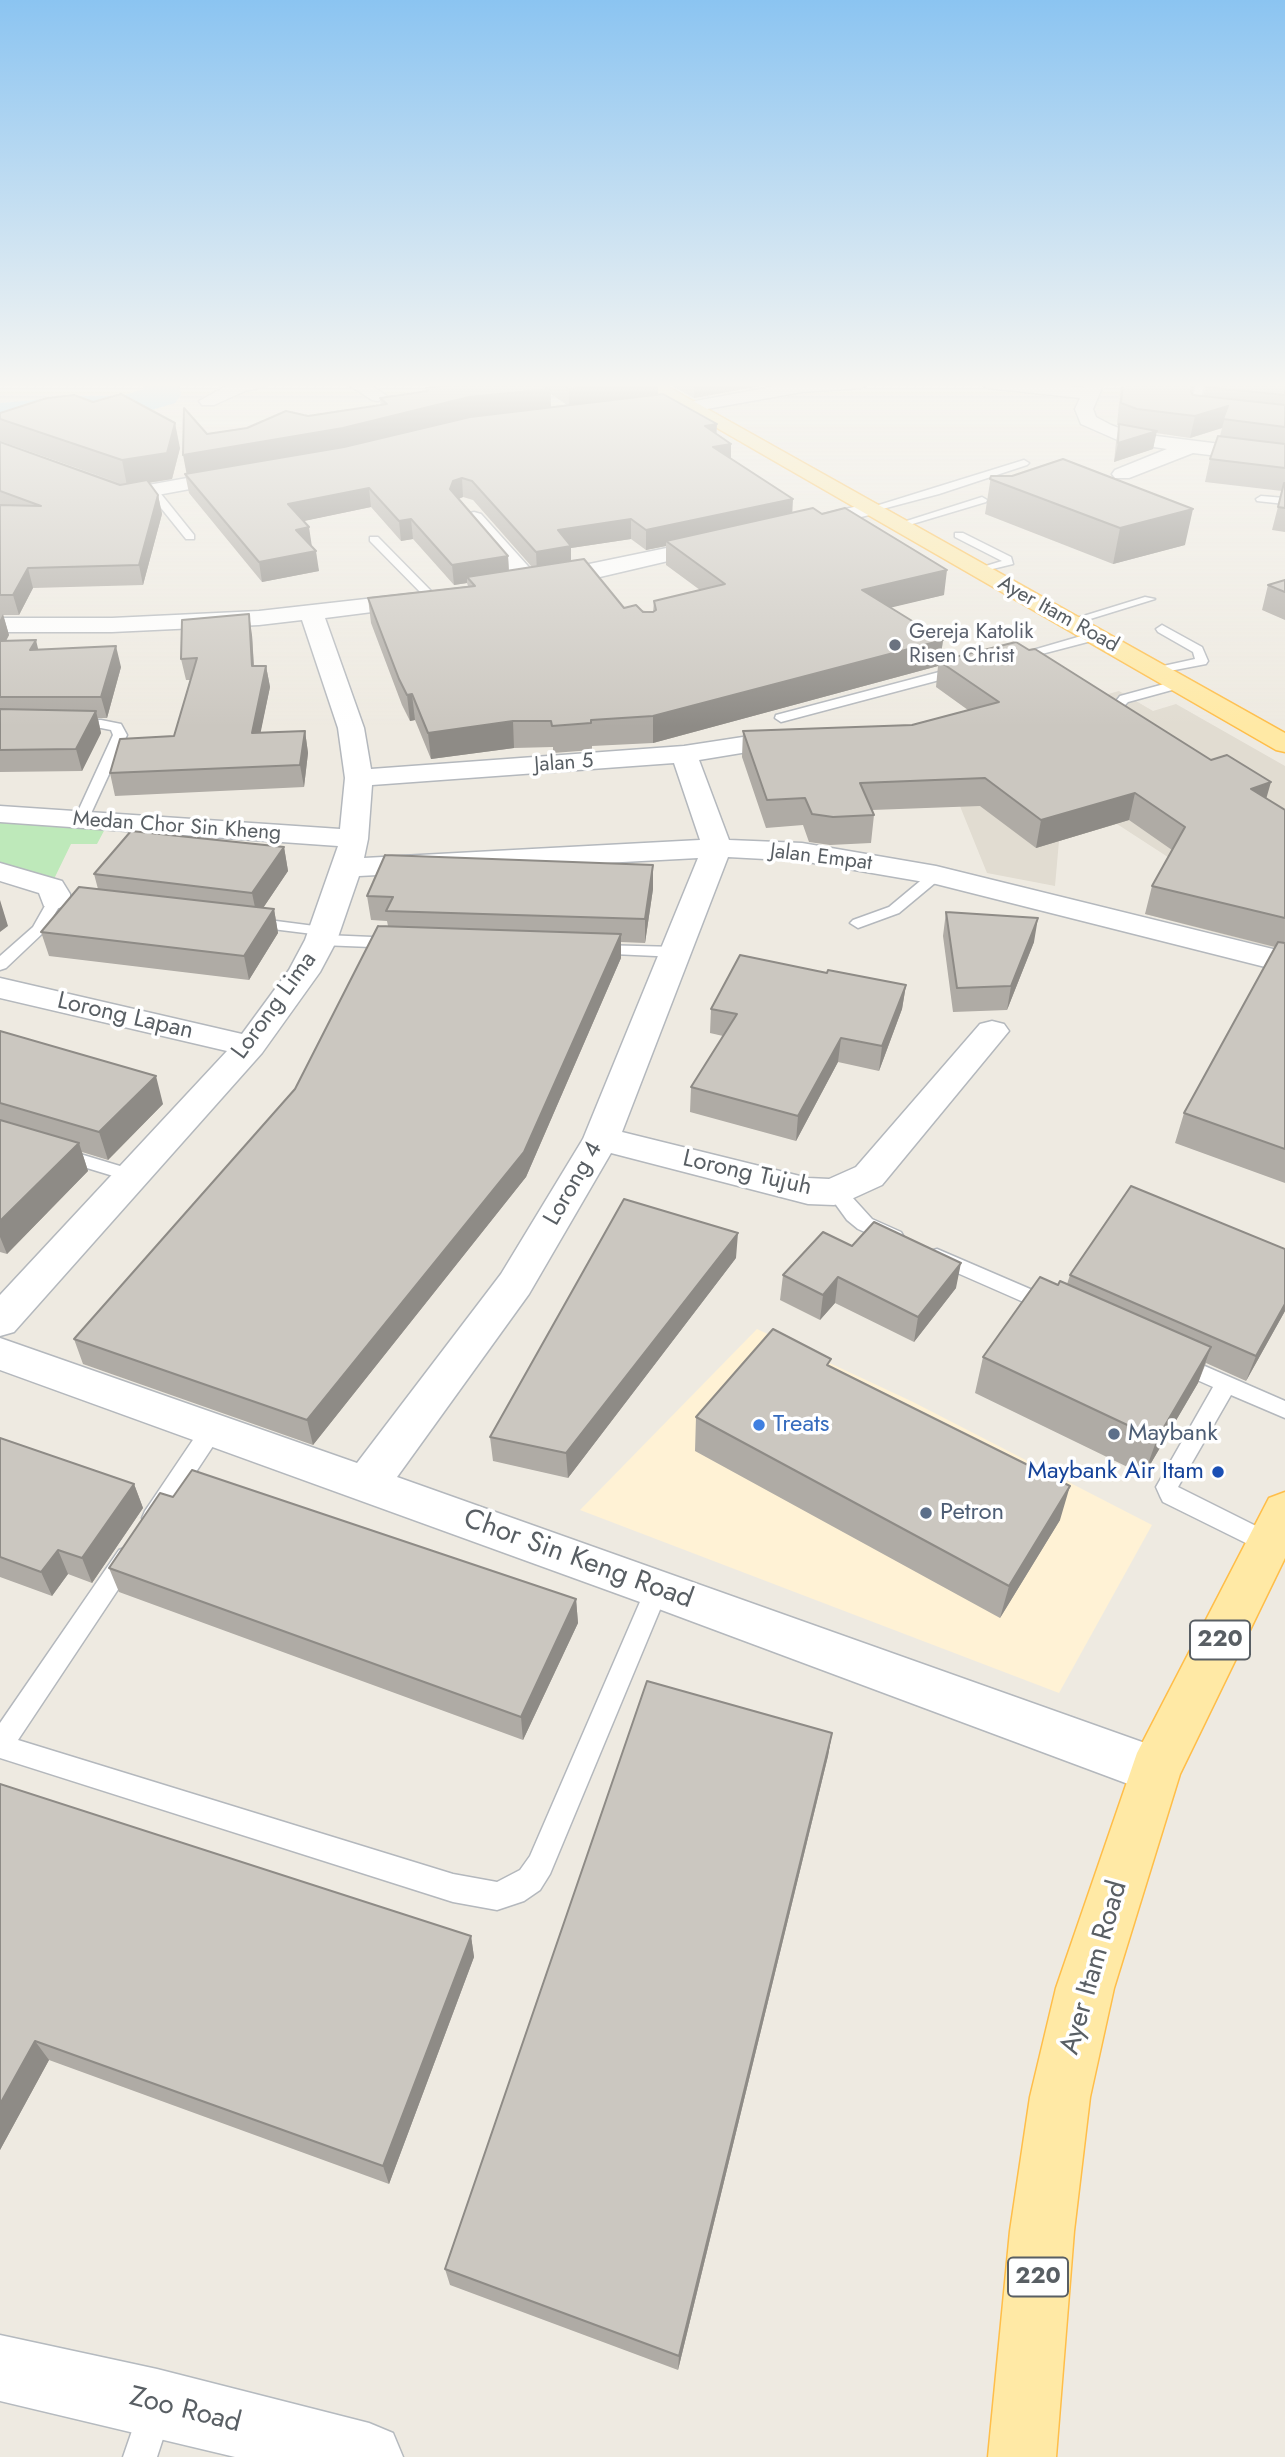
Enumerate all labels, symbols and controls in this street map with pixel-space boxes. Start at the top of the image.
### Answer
street label: Ayer Itam Road [993,571,1123,659]
place label: Gereja Katolik Risen Christ [909,620,1033,670]
marker: Gereja Katolik Risen Christ [887,637,903,653]
street label: Jalan 5 [534,749,594,779]
street label: Medan Chor Sin Kheng [72,807,282,847]
street label: Jalan Empat [769,839,873,877]
street label: Lorong Lima [226,947,324,1065]
street label: Lorong Lapan [54,987,196,1047]
street label: Lorong 4 [538,1137,610,1231]
street label: Lorong Tujuh [680,1145,814,1203]
place label: Treats [773,1411,829,1439]
marker: Treats [751,1417,767,1433]
place label: Maybank [1128,1420,1218,1448]
marker: Maybank [1106,1426,1122,1442]
place label: Maybank Air Itam [1028,1458,1204,1486]
marker: Maybank Air Itam [1210,1464,1226,1480]
place label: Petron [940,1499,1004,1527]
street label: Chor Sin Keng Road [459,1503,697,1617]
marker: Petron [918,1505,934,1521]
road number: 220 [1190,1620,1250,1660]
street label: Ayer Itam Road [1054,1877,1136,2059]
road number: 220 [1008,2258,1068,2296]
street label: Zoo Road [126,2381,244,2441]

